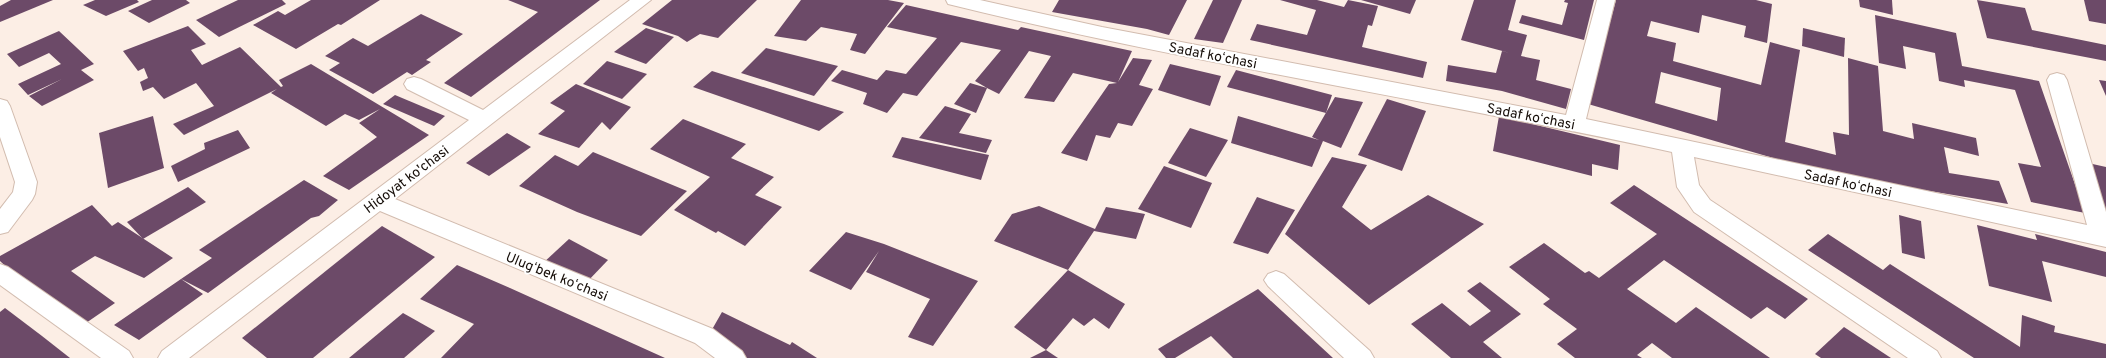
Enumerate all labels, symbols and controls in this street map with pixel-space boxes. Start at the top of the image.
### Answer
street label: Sadaf koʻchasi [1167,40,1258,73]
street label: Sadaf koʻchasi [1485,101,1576,134]
street label: Hidoyat ko'chasi [361,143,453,218]
street label: Sadaf koʻchasi [1802,167,1893,202]
street label: Ulugʻbek koʻchasi [503,249,610,306]

